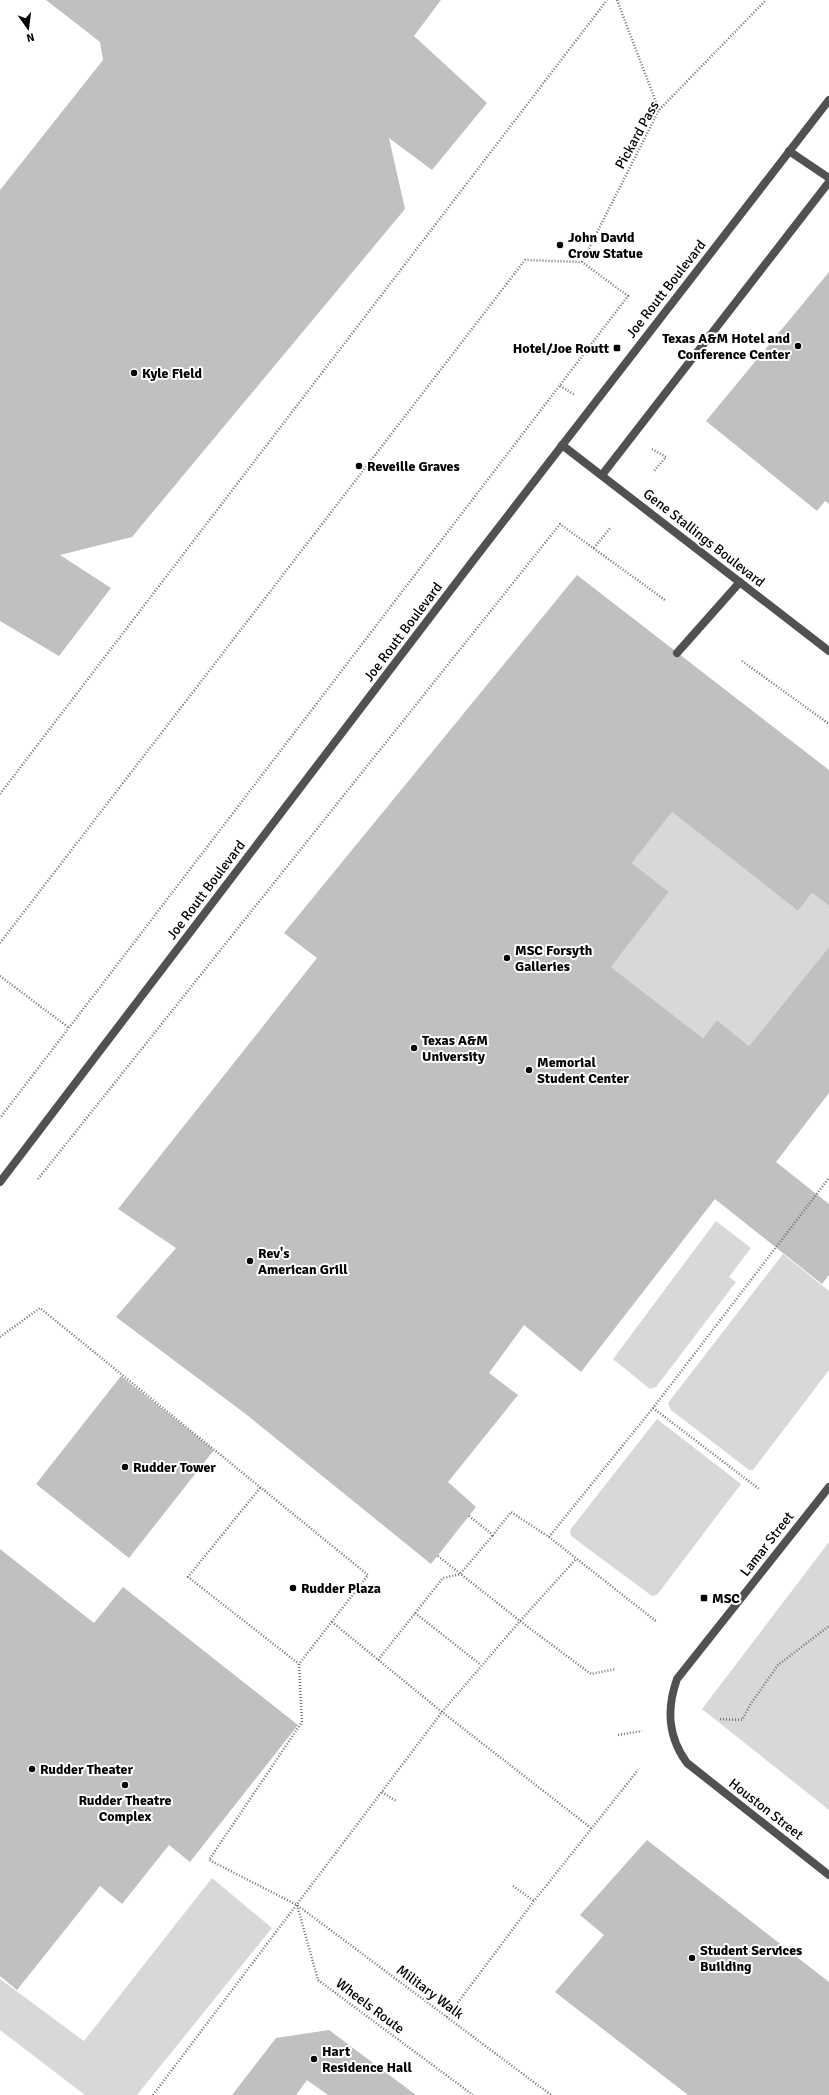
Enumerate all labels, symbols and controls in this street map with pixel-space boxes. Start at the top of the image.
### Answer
north arrow [8,8,48,48]
text: N [25,30,36,44]
street label: Pickard Pass [611,98,663,172]
place label: John David Crow Statue [568,229,643,262]
street label: Joe Routt Boulevard [622,237,710,341]
marker: John David Crow Statue [555,240,565,250]
place label: Texas A&M Hotel and Conference Center [662,330,790,363]
place label: Hotel/Joe Routt [513,340,610,357]
marker: Texas A&M Hotel and Conference Center [793,341,803,351]
marker: Hotel/Joe Routt [612,343,622,353]
place label: Kyle Field [142,365,203,382]
marker: Kyle Field [129,368,139,378]
place label: Reveille Graves [367,458,460,475]
marker: Reveille Graves [354,461,364,471]
street label: Gene Stallings Boulevard [640,485,768,591]
street label: Joe Routt Boulevard [360,579,446,685]
street label: Joe Routt Boulevard [163,837,249,943]
place label: MSC Forsyth Galleries [515,942,593,975]
marker: MSC Forsyth Galleries [502,953,512,963]
place label: Texas A&M University [422,1032,488,1065]
marker: Texas A&M University [409,1043,419,1053]
place label: Memorial Student Center [537,1054,629,1087]
marker: Memorial Student Center [524,1065,534,1075]
place label: Rev's American Grill [258,1245,348,1278]
marker: Rev's American Grill [245,1256,255,1266]
place label: Rudder Tower [133,1459,216,1476]
marker: Rudder Tower [120,1462,130,1472]
street label: Lamar Street [737,1508,798,1580]
place label: Rudder Plaza [301,1580,381,1597]
marker: Rudder Plaza [288,1583,298,1593]
place label: MSC [712,1590,740,1607]
marker: MSC [699,1593,709,1603]
place label: Rudder Theater [40,1761,134,1778]
marker: Rudder Theater [27,1764,37,1774]
street label: Houston Street [725,1775,807,1843]
marker: Rudder Theatre Complex [120,1780,130,1790]
place label: Rudder Theatre Complex [78,1792,172,1825]
place label: Student Services Building [700,1942,802,1975]
marker: Student Services Building [687,1953,697,1963]
street label: Military Walk [393,1961,467,2023]
street label: Wheels Route [332,1975,408,2037]
place label: Hart Residence Hall [322,2043,413,2076]
marker: Hart Residence Hall [309,2054,319,2064]

